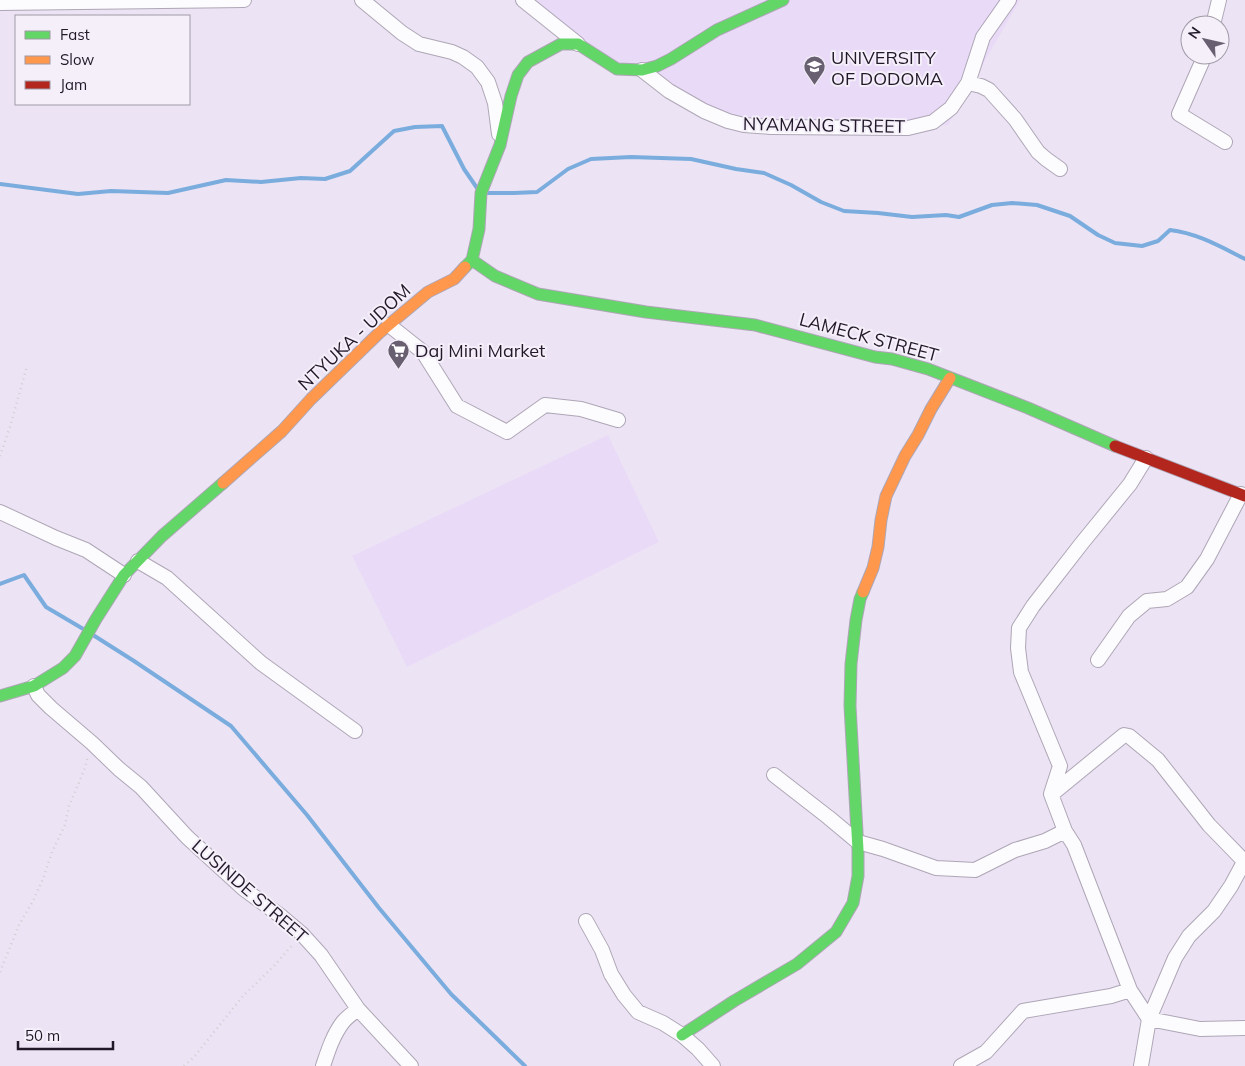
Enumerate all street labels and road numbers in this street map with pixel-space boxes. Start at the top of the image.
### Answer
street label: NYAMANG STREET [743,112,906,138]
street label: NTYUKA - UDOM [293,279,415,395]
street label: LAMECK STREET [797,307,941,367]
street label: LUSINDE STREET [187,834,313,948]

